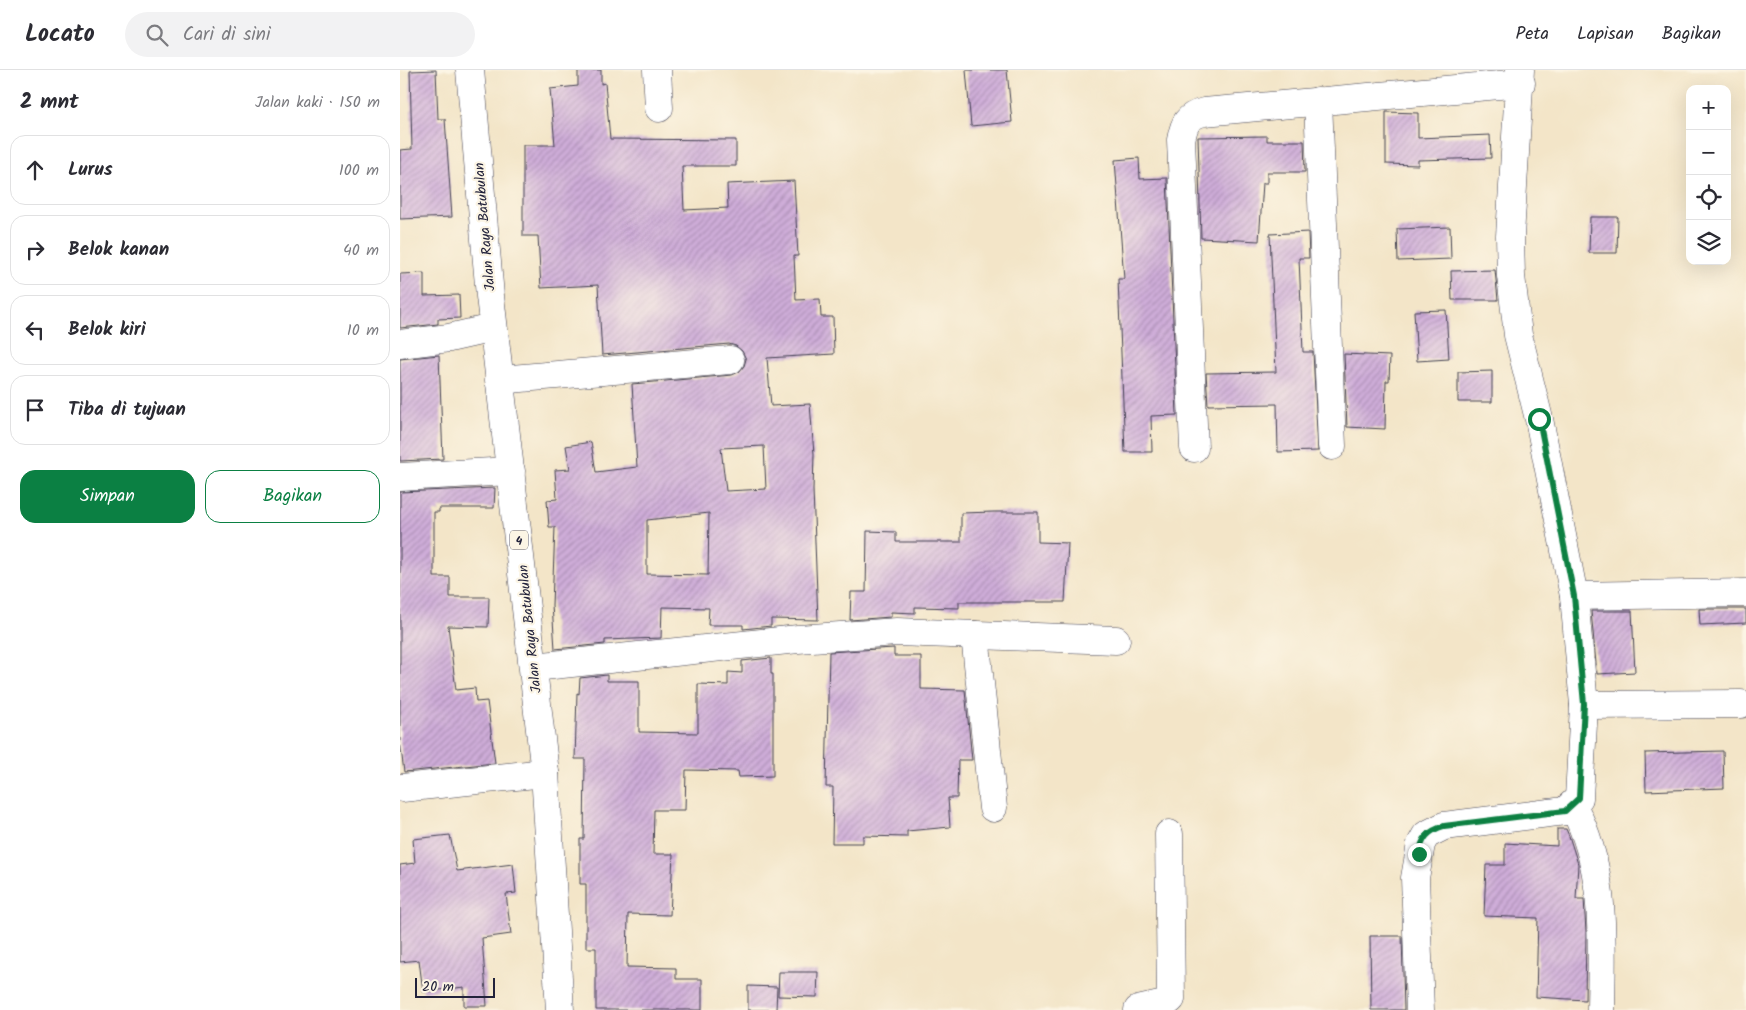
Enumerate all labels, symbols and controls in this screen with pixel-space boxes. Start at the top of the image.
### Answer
search box [125,12,475,57]
text: Locato [25,15,95,54]
text: Cari di sini [183,20,270,50]
text: Peta [1516,20,1549,49]
text: Lapisan [1577,20,1634,49]
text: Bagikan [1662,20,1721,49]
icon: search [143,21,171,49]
map controls [1686,85,1731,265]
button: + [1686,85,1731,130]
text: 2 mnt [20,86,79,119]
text: Jalan kaki · 150 m [255,90,380,115]
button: − [1686,130,1731,175]
text: Lurus [68,155,113,185]
icon: ahead [21,156,49,184]
text: 100 m [339,158,379,183]
street label: Jalan Raya Batubulan [468,162,502,292]
button: locate [1686,175,1731,220]
button: layers [1686,220,1731,265]
text: Belok kanan [68,235,169,265]
icon: right [21,236,49,264]
text: 40 m [343,238,379,263]
text: Belok kiri [68,315,146,345]
icon: left [21,316,49,344]
text: 10 m [347,318,379,343]
text: Tiba di tujuan [68,395,186,425]
icon: arrive [21,396,49,424]
route start [1528,408,1551,431]
button: Simpan [20,470,195,523]
button: Bagikan [205,470,380,523]
road number: 4 [510,530,528,550]
street label: Jalan Raya Batubulan [512,564,548,694]
route end [1408,843,1431,866]
scale bar [415,975,495,998]
text: 20 m [422,976,454,998]

